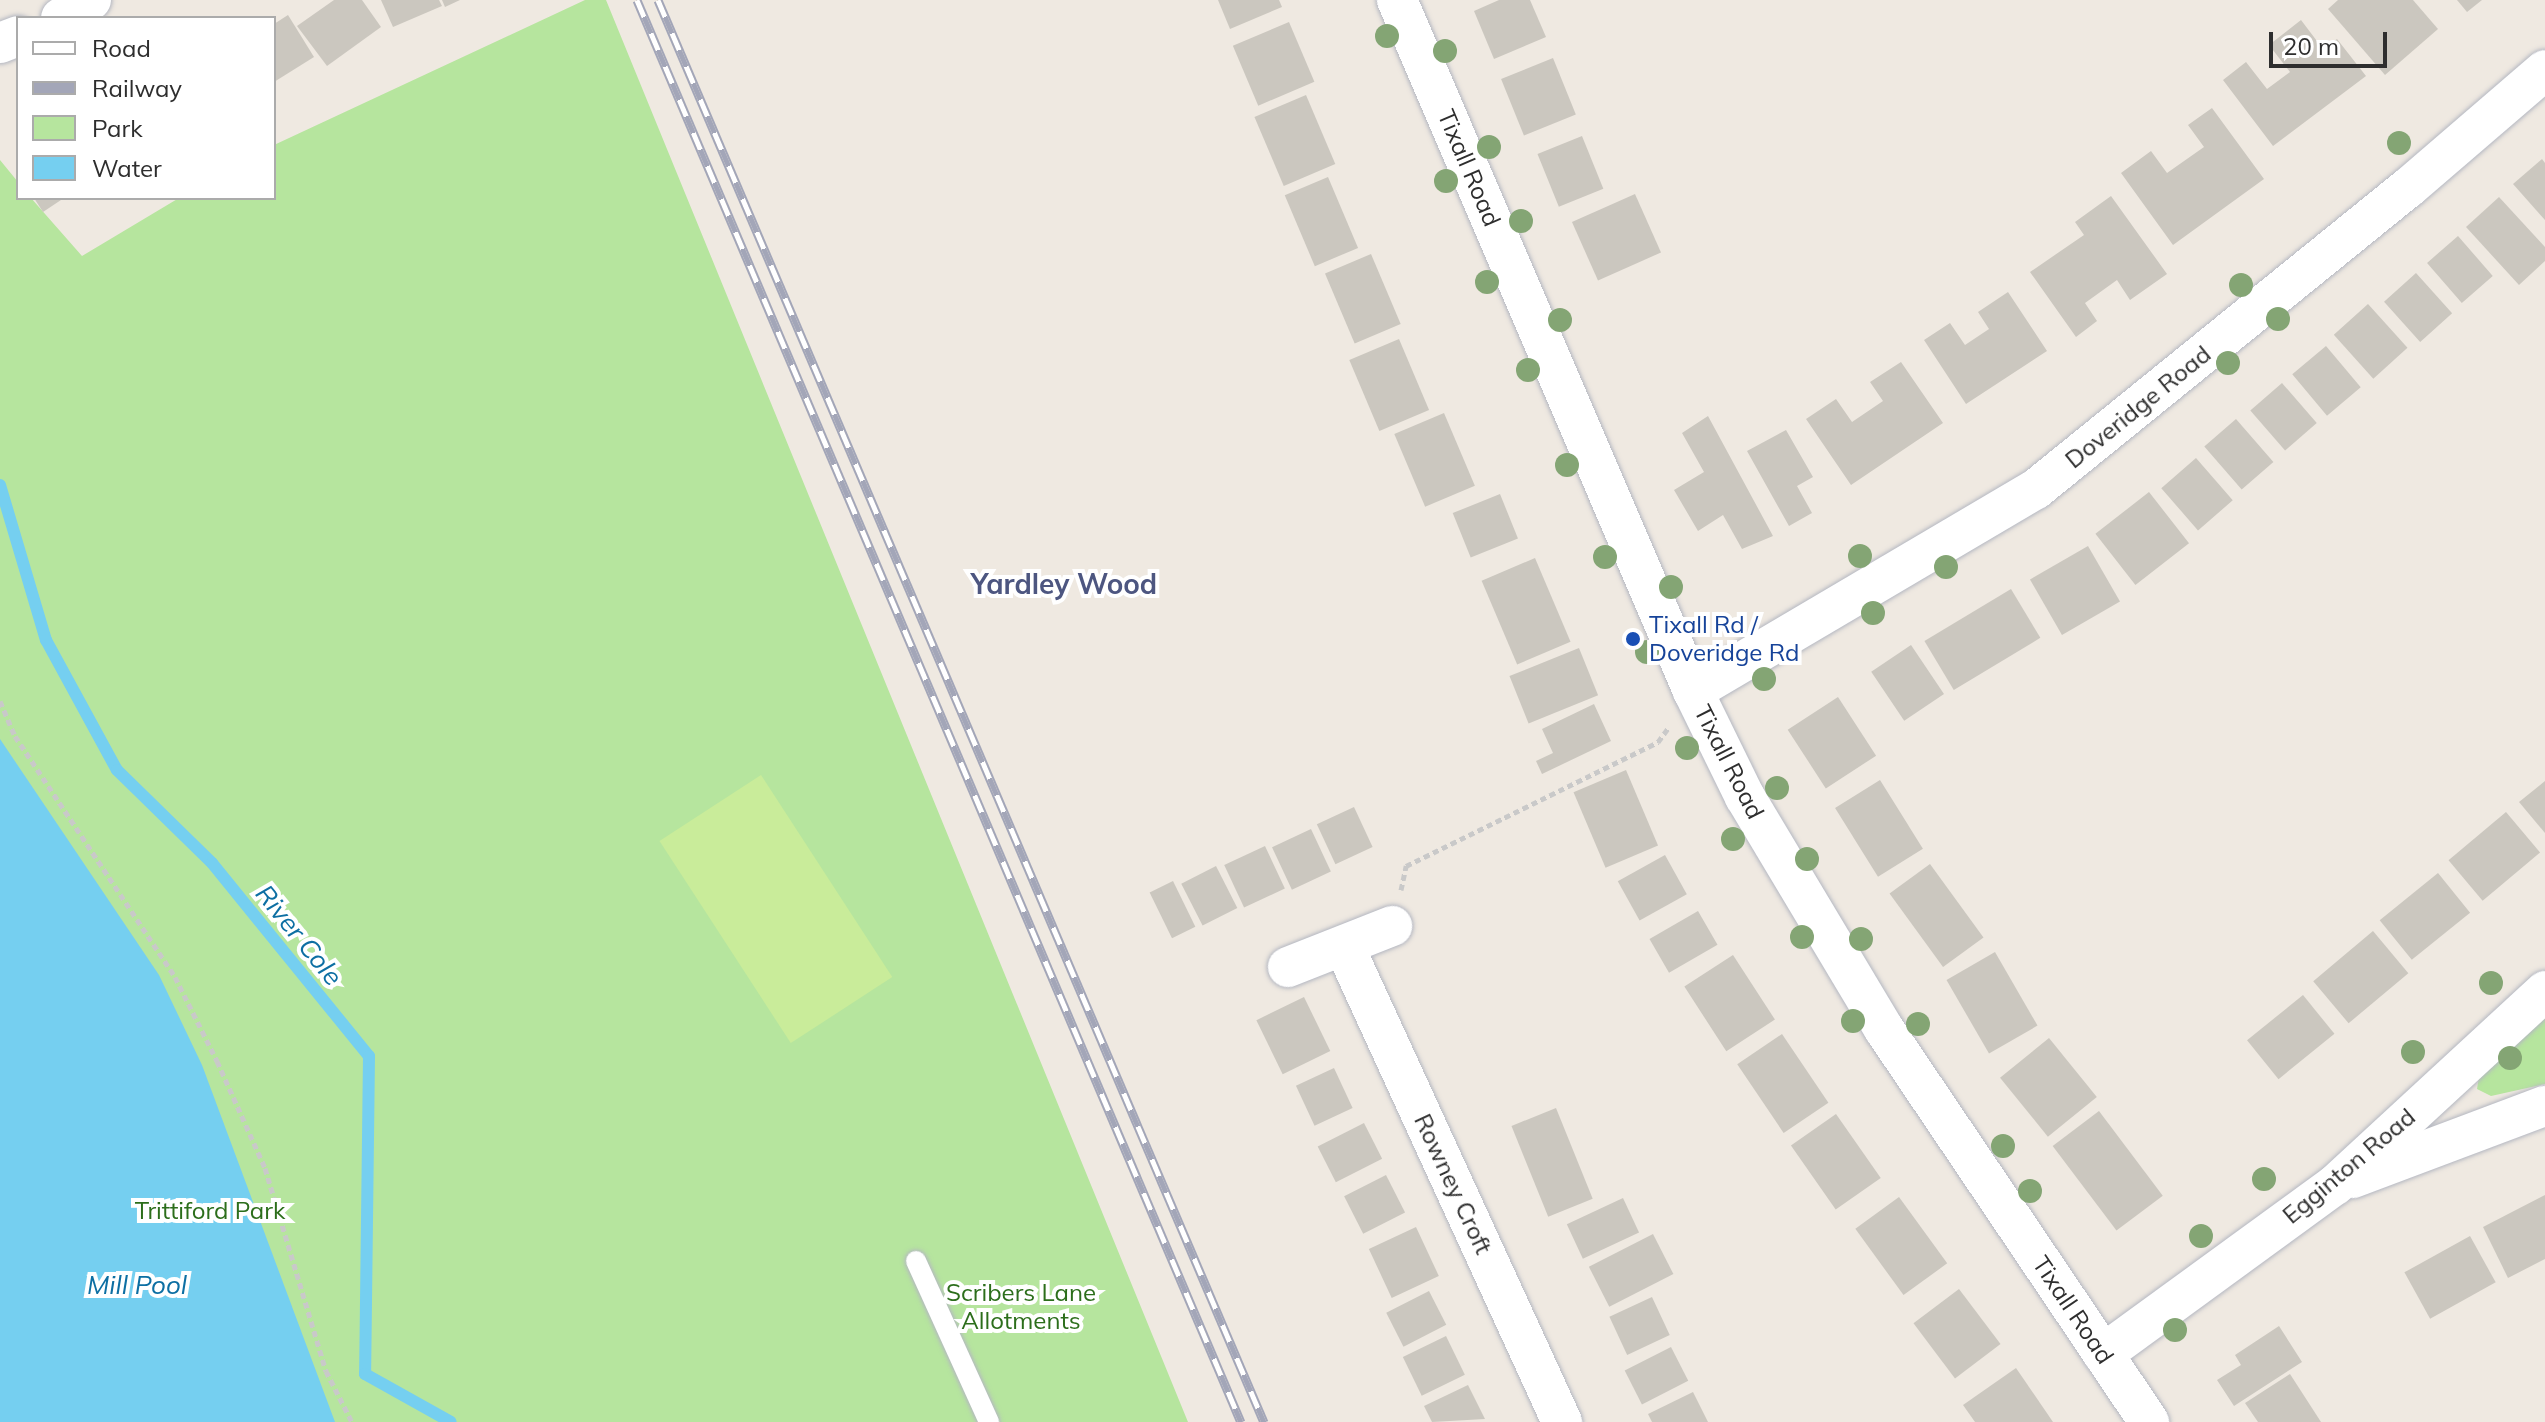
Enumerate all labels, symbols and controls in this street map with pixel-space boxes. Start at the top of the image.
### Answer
legend [16,16,276,200]
scale bar [2273,16,2391,66]
text: 20 m [2283,31,2339,61]
text: Road [92,33,151,63]
text: Railway [92,73,182,103]
street label: Tixall Road [1432,105,1506,231]
text: Park [92,113,143,143]
text: Water [92,153,162,183]
street label: Doveridge Road [2060,340,2216,474]
district label: Yardley Wood [971,567,1157,601]
place label: Tixall Rd / Doveridge Rd [1649,611,1799,667]
marker: Tixall Rd / Doveridge Rd [1624,630,1642,648]
street label: Tixall Road [1688,700,1770,824]
water label: River Cole [249,878,349,992]
street label: Egginton Road [2277,1102,2421,1230]
street label: Rowney Croft [1408,1109,1498,1259]
park label: Trittiford Park [135,1197,285,1225]
street label: Tixall Road [2026,1251,2120,1369]
water label: Mill Pool [87,1269,187,1301]
park label: Scribers Lane Allotments [946,1279,1096,1335]

